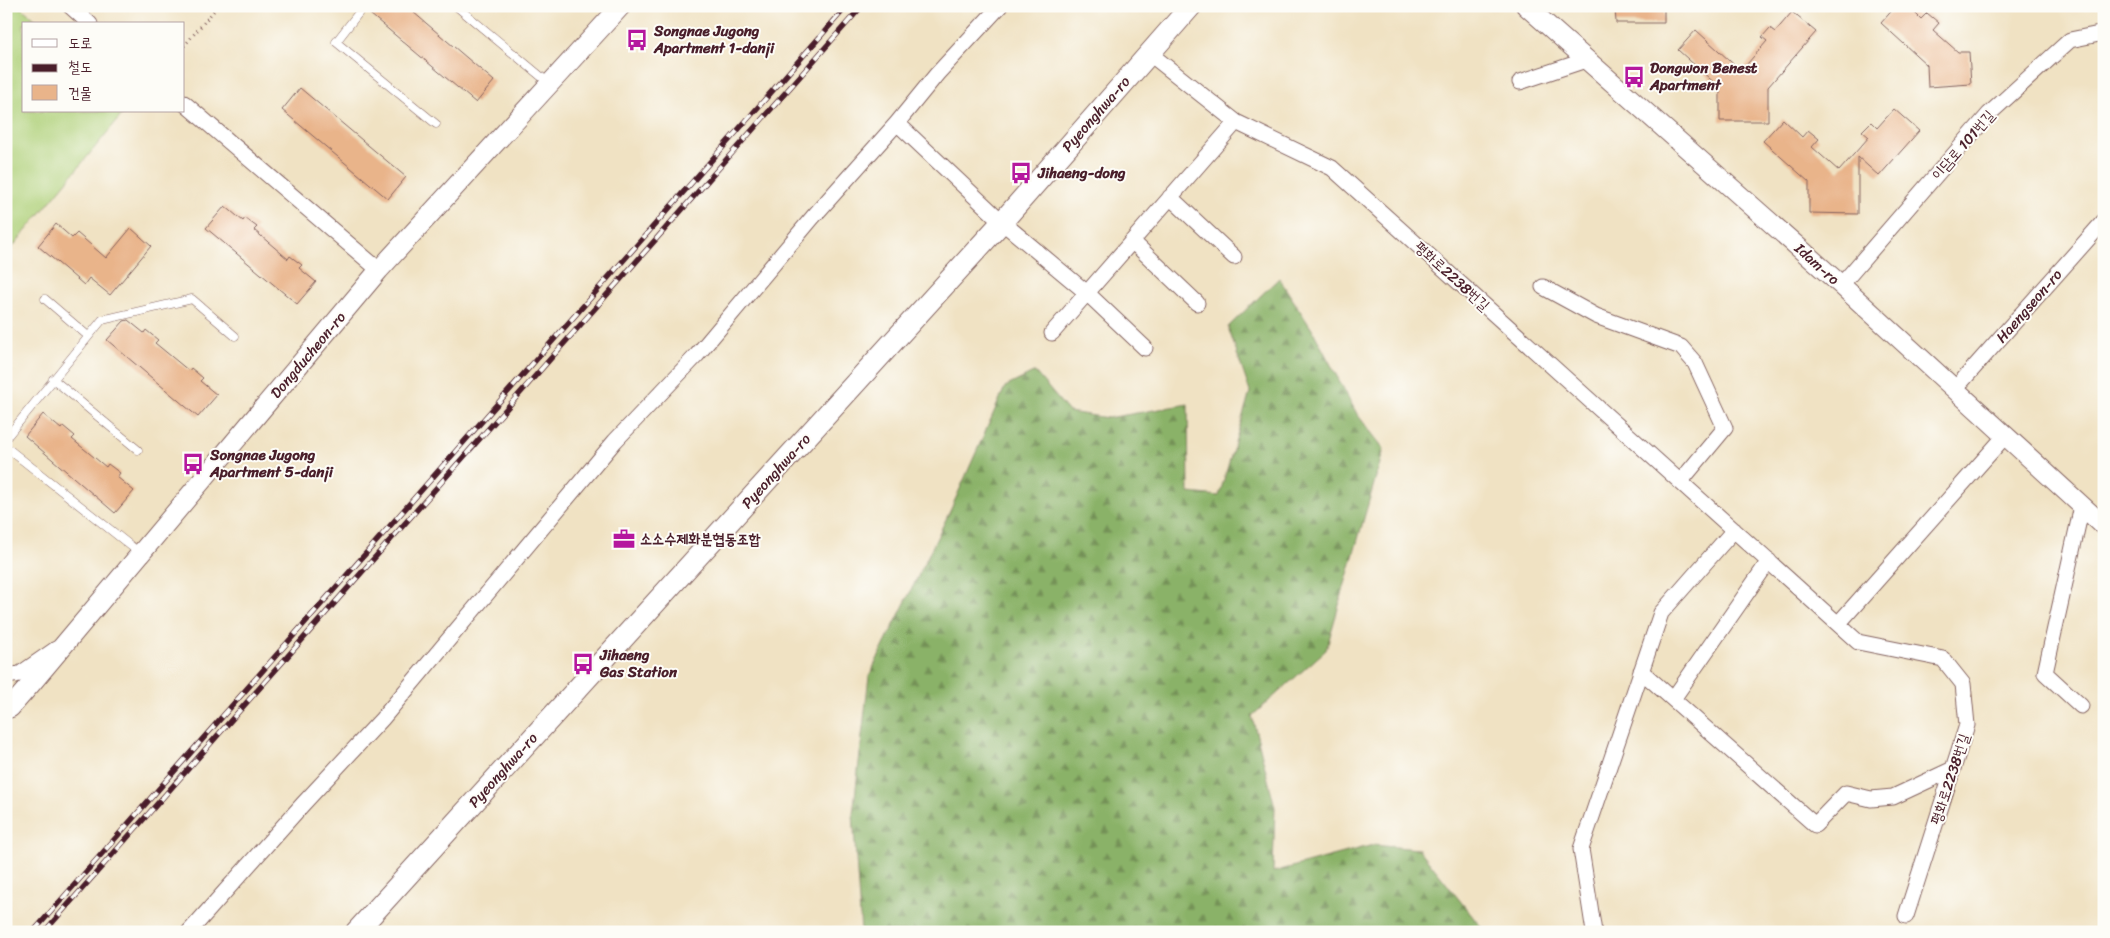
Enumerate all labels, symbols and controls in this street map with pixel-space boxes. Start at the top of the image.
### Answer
place label: Songnae Jugong Apartment 1-danji [653,18,775,61]
legend [22,22,185,112]
bus stop icon: Songnae Jugong Apartment 1-danji [624,27,650,53]
text: 도로 [68,30,92,56]
text: 철도 [68,54,92,80]
place label: Dongwon Benest Apartment [1649,55,1758,98]
bus stop icon: Dongwon Benest Apartment [1621,64,1647,90]
street label: Pyeonghwa-ro [1055,70,1137,158]
text: 건물 [68,80,92,106]
street label: 이담로 101번길 [1925,104,2001,186]
bus stop icon: Jihaeng-dong [1008,160,1034,186]
place label: Jihaeng-dong [1037,160,1126,186]
street label: 평화로2238번길 [1408,235,1496,317]
street label: Idam-ro [1788,236,1846,292]
street label: Haengseon-ro [1989,263,2069,349]
street label: Dongducheon-ro [264,305,353,404]
street label: Pyeonghwa-ro [735,427,817,515]
place label: Songnae Jugong Apartment 5-danji [209,442,334,485]
bus stop icon: Songnae Jugong Apartment 5-danji [180,451,206,477]
office icon: 소소수제화분협동조합 [611,526,637,552]
place label: 소소수제화분협동조합 [640,526,761,552]
place label: Jihaeng Gas Station [599,642,678,685]
bus stop icon: Jihaeng Gas Station [570,651,596,677]
street label: Pyeonghwa-ro [462,726,544,814]
street label: 평화로2238번길 [1923,730,1977,828]

